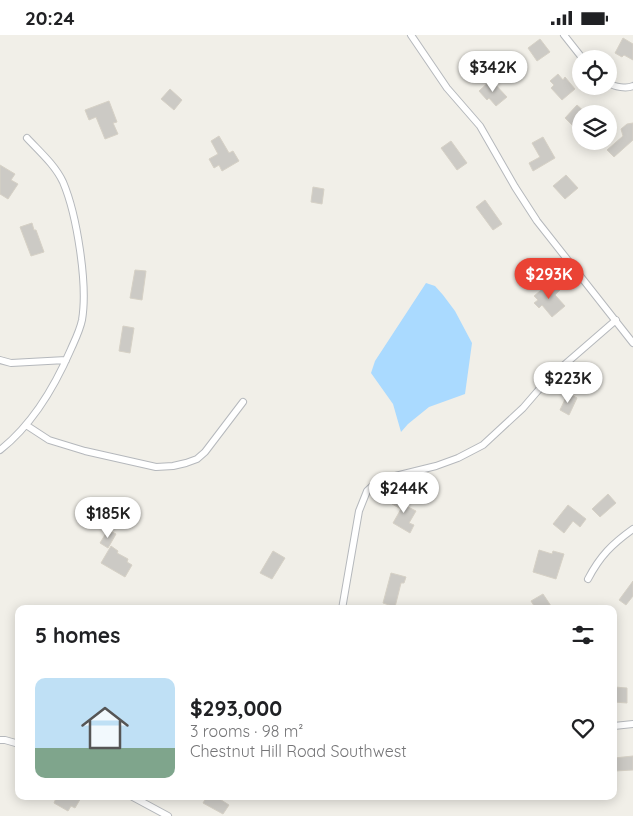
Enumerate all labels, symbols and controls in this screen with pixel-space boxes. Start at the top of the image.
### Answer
text: 20:24 [25,6,75,30]
pin: $342K [458,50,528,93]
map controls [572,50,617,150]
button: locate [572,50,617,95]
text: $342K [469,57,517,77]
button: layers [572,105,617,150]
pin: $293K [514,257,584,300]
text: $293K [526,264,572,284]
pin: $223K [533,361,603,404]
text: $223K [545,368,591,388]
pin: $244K [369,471,439,514]
text: $244K [380,478,428,498]
pin: $185K [73,497,143,539]
text: $185K [86,503,130,523]
icon: filters [569,621,597,649]
text: 5 homes [35,622,120,648]
text: $293,000 [190,695,282,721]
icon: home [75,698,135,758]
icon: heart [569,714,597,742]
text: 3 rooms · 98 m² [190,721,303,741]
text: Chestnut Hill Road Southwest [190,741,407,761]

